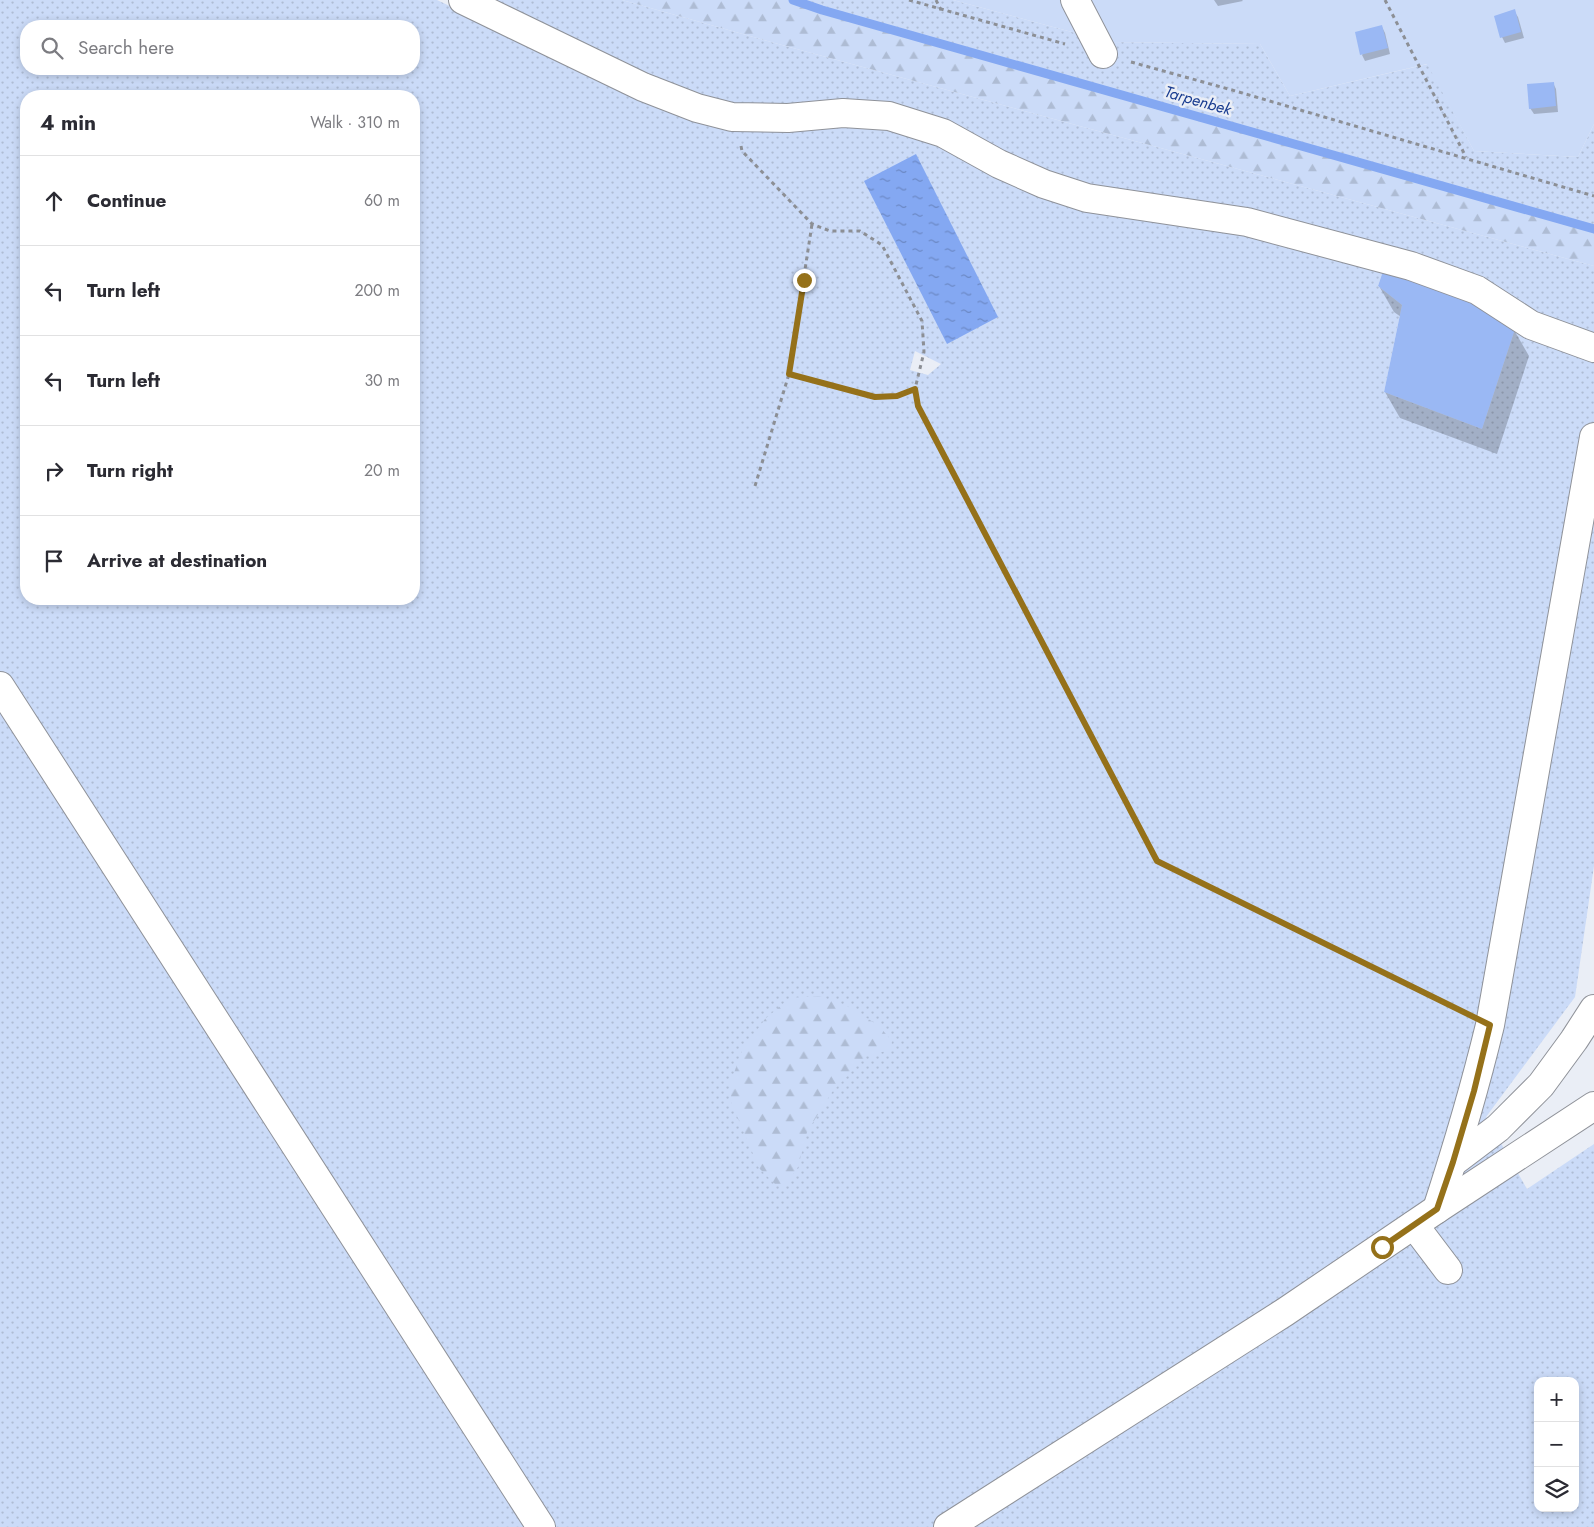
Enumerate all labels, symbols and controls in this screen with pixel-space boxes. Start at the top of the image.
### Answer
search box [20,20,420,75]
icon: search [38,34,66,62]
text: Search here [78,34,174,61]
water label: Tarpenbek [1162,80,1235,121]
text: 4 min [40,108,96,138]
text: Walk · 310 m [310,111,400,134]
icon: ahead [40,187,68,215]
text: Continue [87,187,166,214]
text: 60 m [364,189,400,212]
route end [793,269,816,292]
icon: left [40,277,68,305]
text: Turn left [87,277,160,304]
text: 200 m [354,279,400,302]
icon: left [40,367,68,395]
text: Turn left [87,367,160,394]
text: 30 m [364,369,400,392]
icon: right [40,457,68,485]
text: Turn right [87,457,173,484]
text: 20 m [364,459,400,482]
icon: arrive [40,547,68,575]
text: Arrive at destination [87,547,267,574]
route start [1371,1236,1394,1259]
map controls [1534,1377,1579,1512]
button: + [1534,1377,1579,1422]
button: − [1534,1422,1579,1467]
button: layers [1534,1467,1579,1512]

